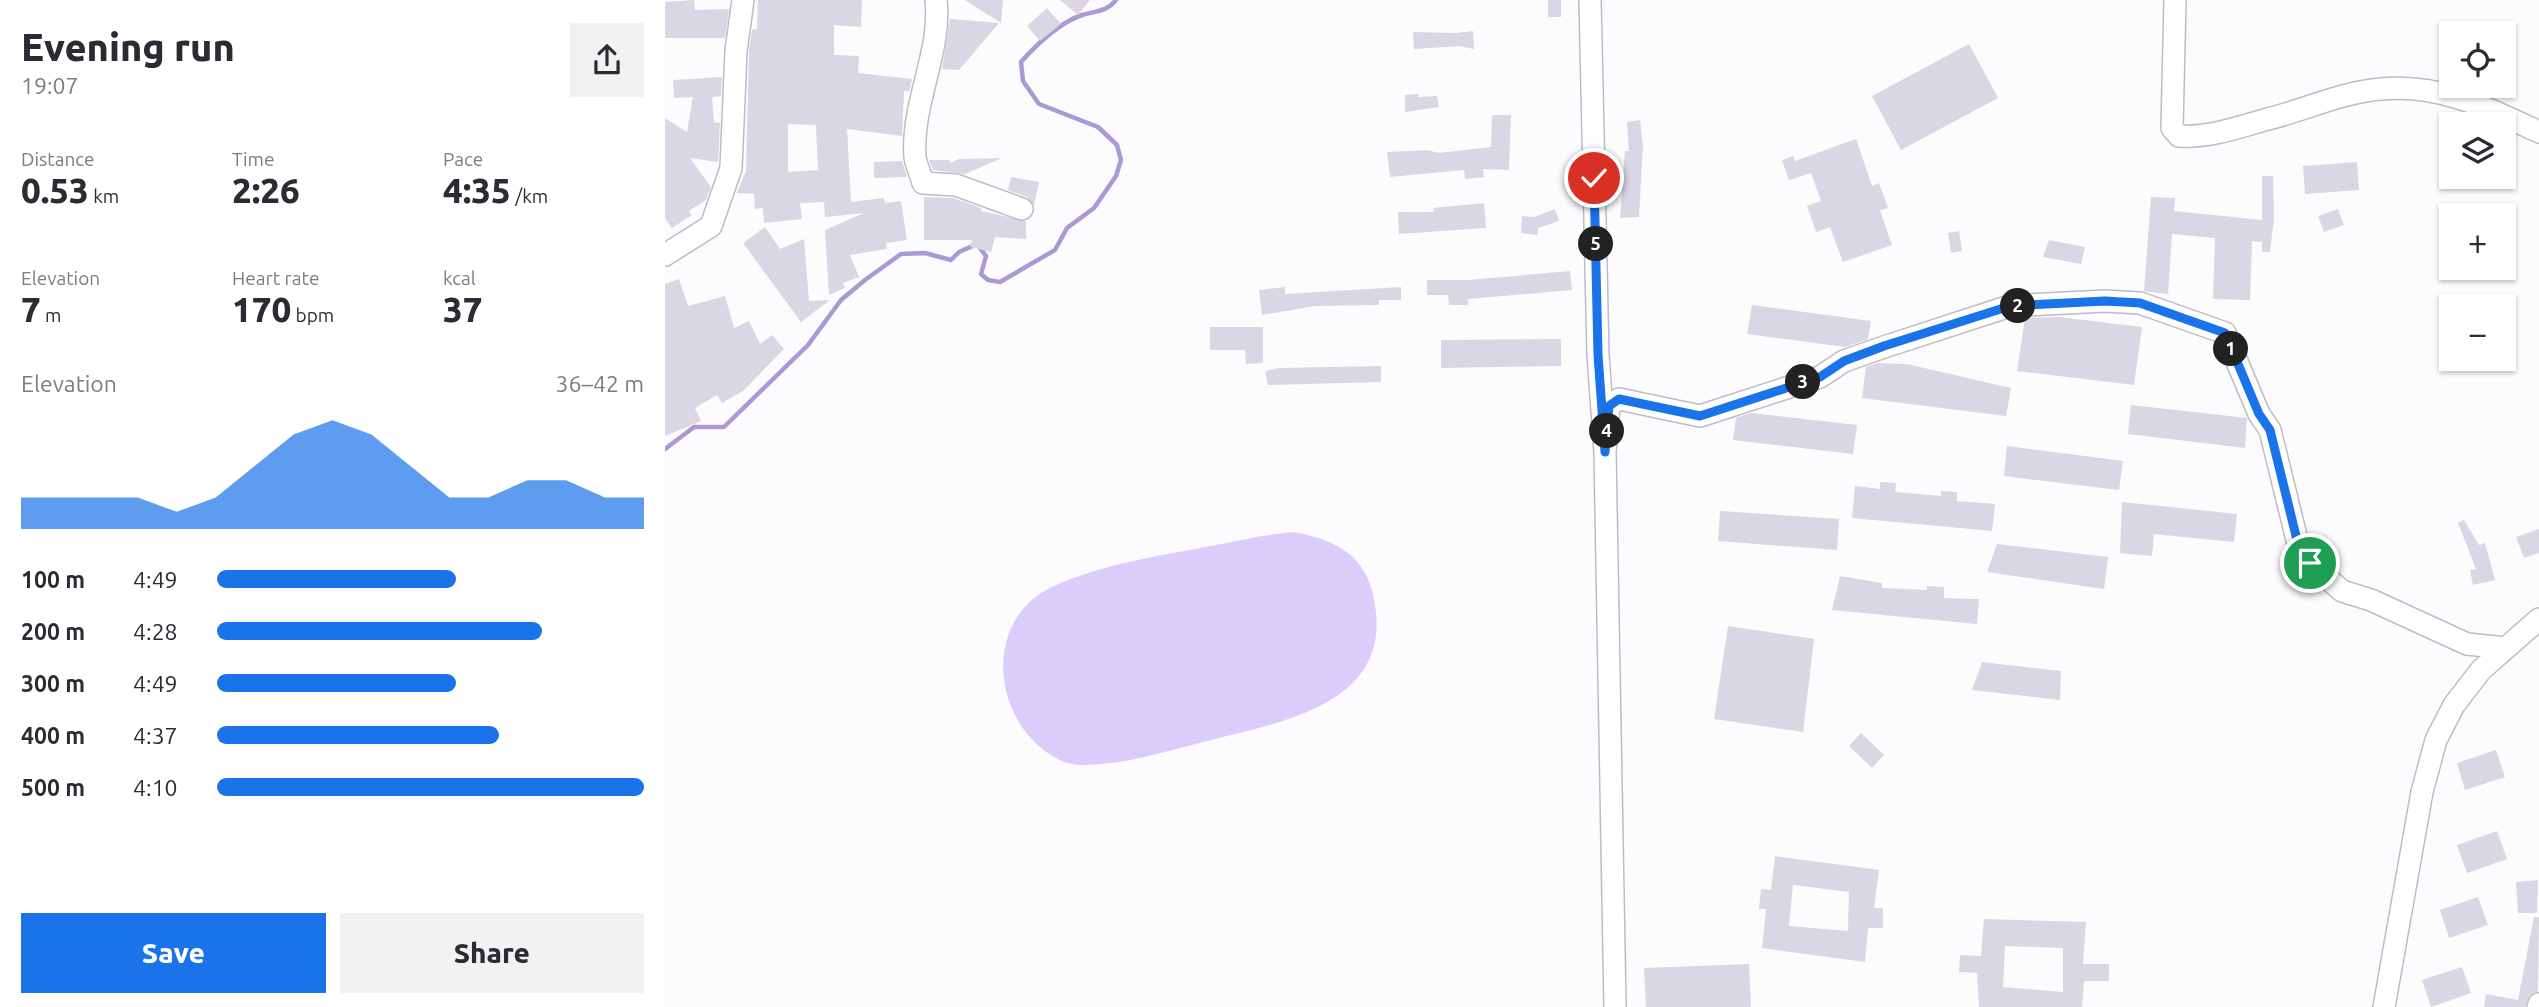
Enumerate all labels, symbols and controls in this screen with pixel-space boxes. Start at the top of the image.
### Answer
map controls [2439,21,2516,371]
button: locate [2439,21,2516,98]
button: share [570,23,644,97]
text: Evening run [21,26,235,68]
text: 19:07 [21,73,79,98]
button: layers [2439,112,2516,189]
text: Distance [21,148,95,170]
text: Time [232,148,274,170]
text: Pace [443,148,483,170]
pin [1564,148,1624,208]
icon: check [1575,159,1613,197]
text: 0.53 [21,170,89,210]
text: 2:26 [232,170,300,210]
text: 4:35 [443,170,511,210]
text: km [89,185,119,207]
text: /km [511,185,548,207]
button: + [2439,203,2516,280]
pin: 5 [1579,226,1613,262]
text: 5 [1590,232,1601,254]
text: Elevation [21,267,100,289]
text: Heart rate [232,267,319,289]
text: kcal [443,267,476,289]
pin: 2 [2001,288,2035,324]
text: 7 [21,289,41,329]
text: 170 [232,289,291,329]
text: 37 [443,289,482,329]
text: 2 [2012,294,2023,316]
button: − [2439,294,2516,371]
text: m [41,304,62,326]
text: bpm [291,304,334,326]
pin: 1 [2213,332,2249,366]
text: 1 [2225,337,2236,359]
pin: 3 [1785,364,1821,400]
text: 3 [1797,370,1808,392]
text: Elevation [21,371,117,396]
text: 36–42 m [556,371,644,396]
pin: 4 [1590,414,1625,448]
text: 4 [1601,419,1612,441]
pin [2280,533,2340,593]
icon: arrive [2291,544,2329,582]
text: 100 m [21,567,85,592]
text: 4:49 [133,567,178,592]
text: 200 m [21,619,85,644]
text: 4:28 [133,619,178,644]
text: 300 m [21,671,85,696]
text: 4:49 [133,671,178,696]
text: 400 m [21,723,85,748]
text: 4:37 [133,723,178,748]
text: 500 m [21,775,85,800]
text: 4:10 [133,775,178,800]
button: Save [21,913,326,993]
button: Share [340,913,644,993]

